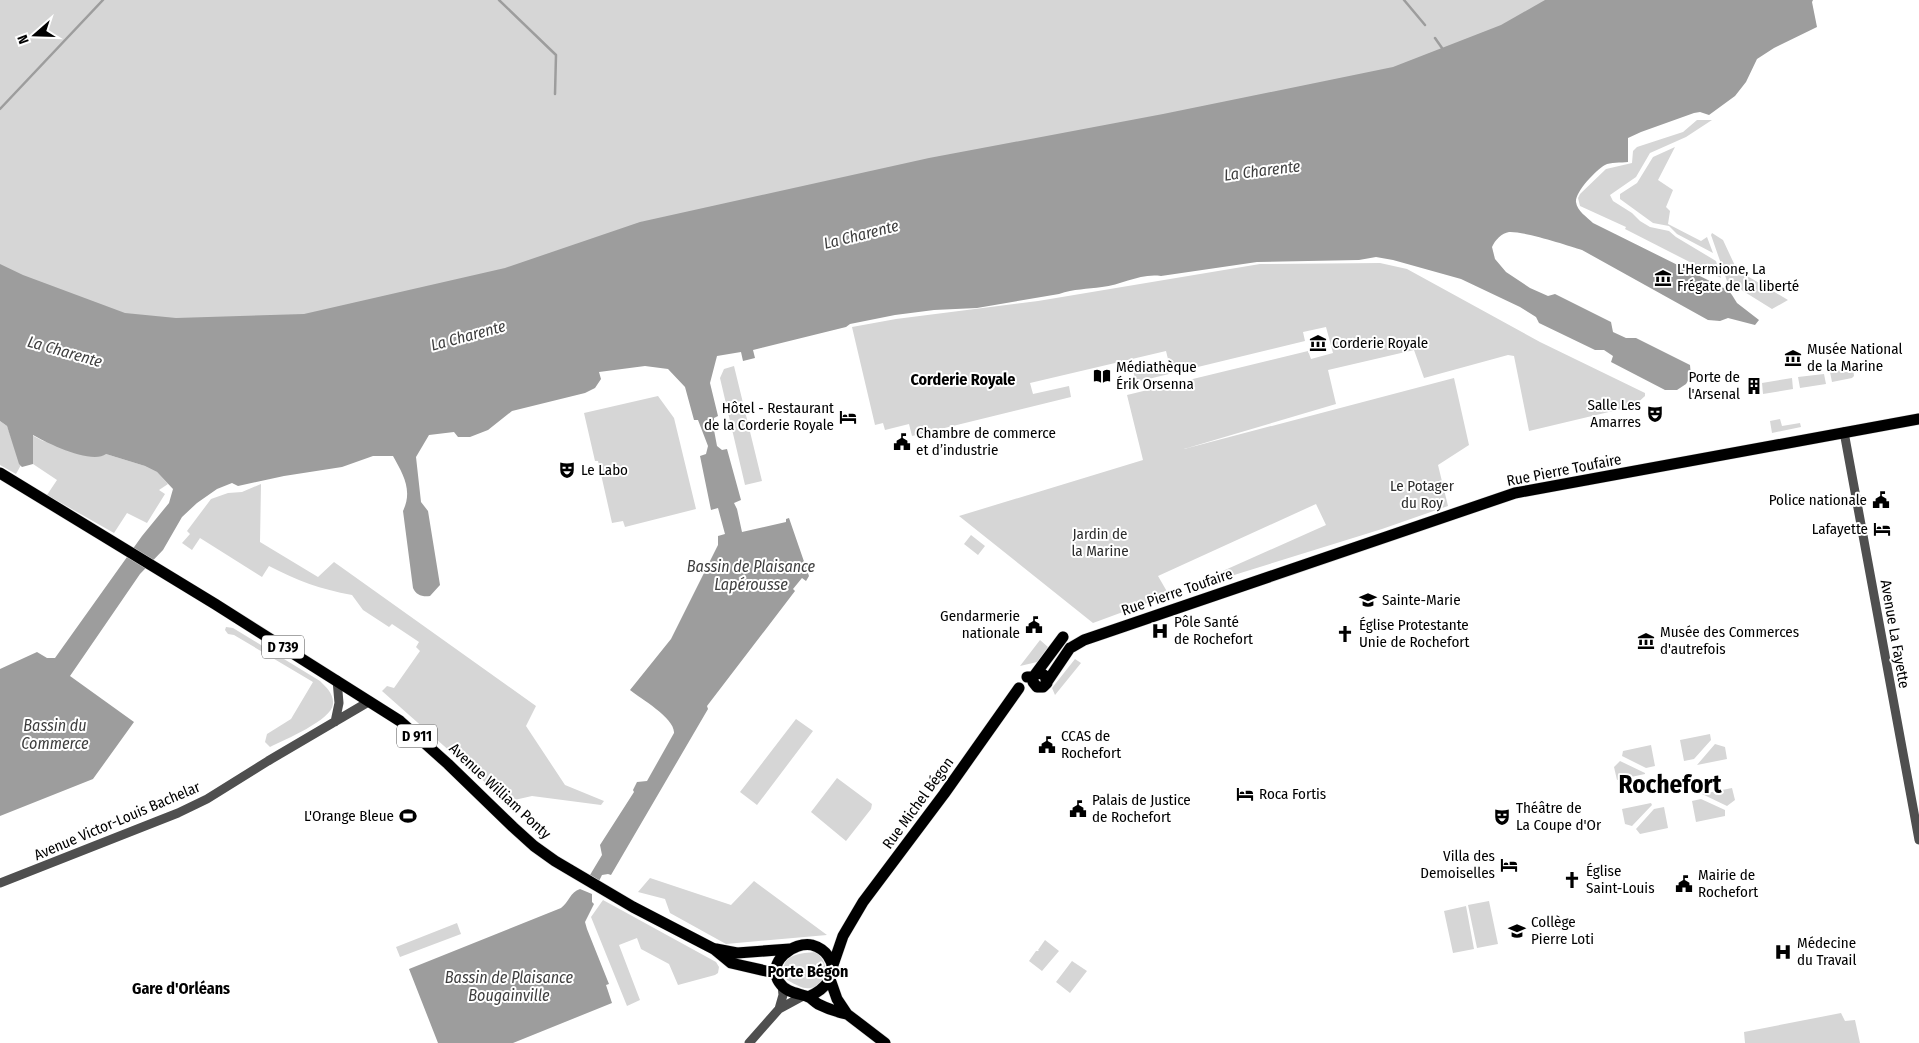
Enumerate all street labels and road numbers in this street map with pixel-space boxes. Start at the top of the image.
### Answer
street label: Rue Pierre Toufaire [1505,450,1623,490]
street label: Rue Pierre Toufaire [1119,565,1235,619]
street label: Avenue La Fayette [1877,578,1913,690]
road number: D 739 [262,636,304,659]
road number: D 911 [397,724,437,748]
street label: Avenue William Ponty [445,739,555,843]
street label: Rue Michel Bégon [879,754,957,852]
street label: Avenue Victor-Louis Bachelar [31,777,204,864]

